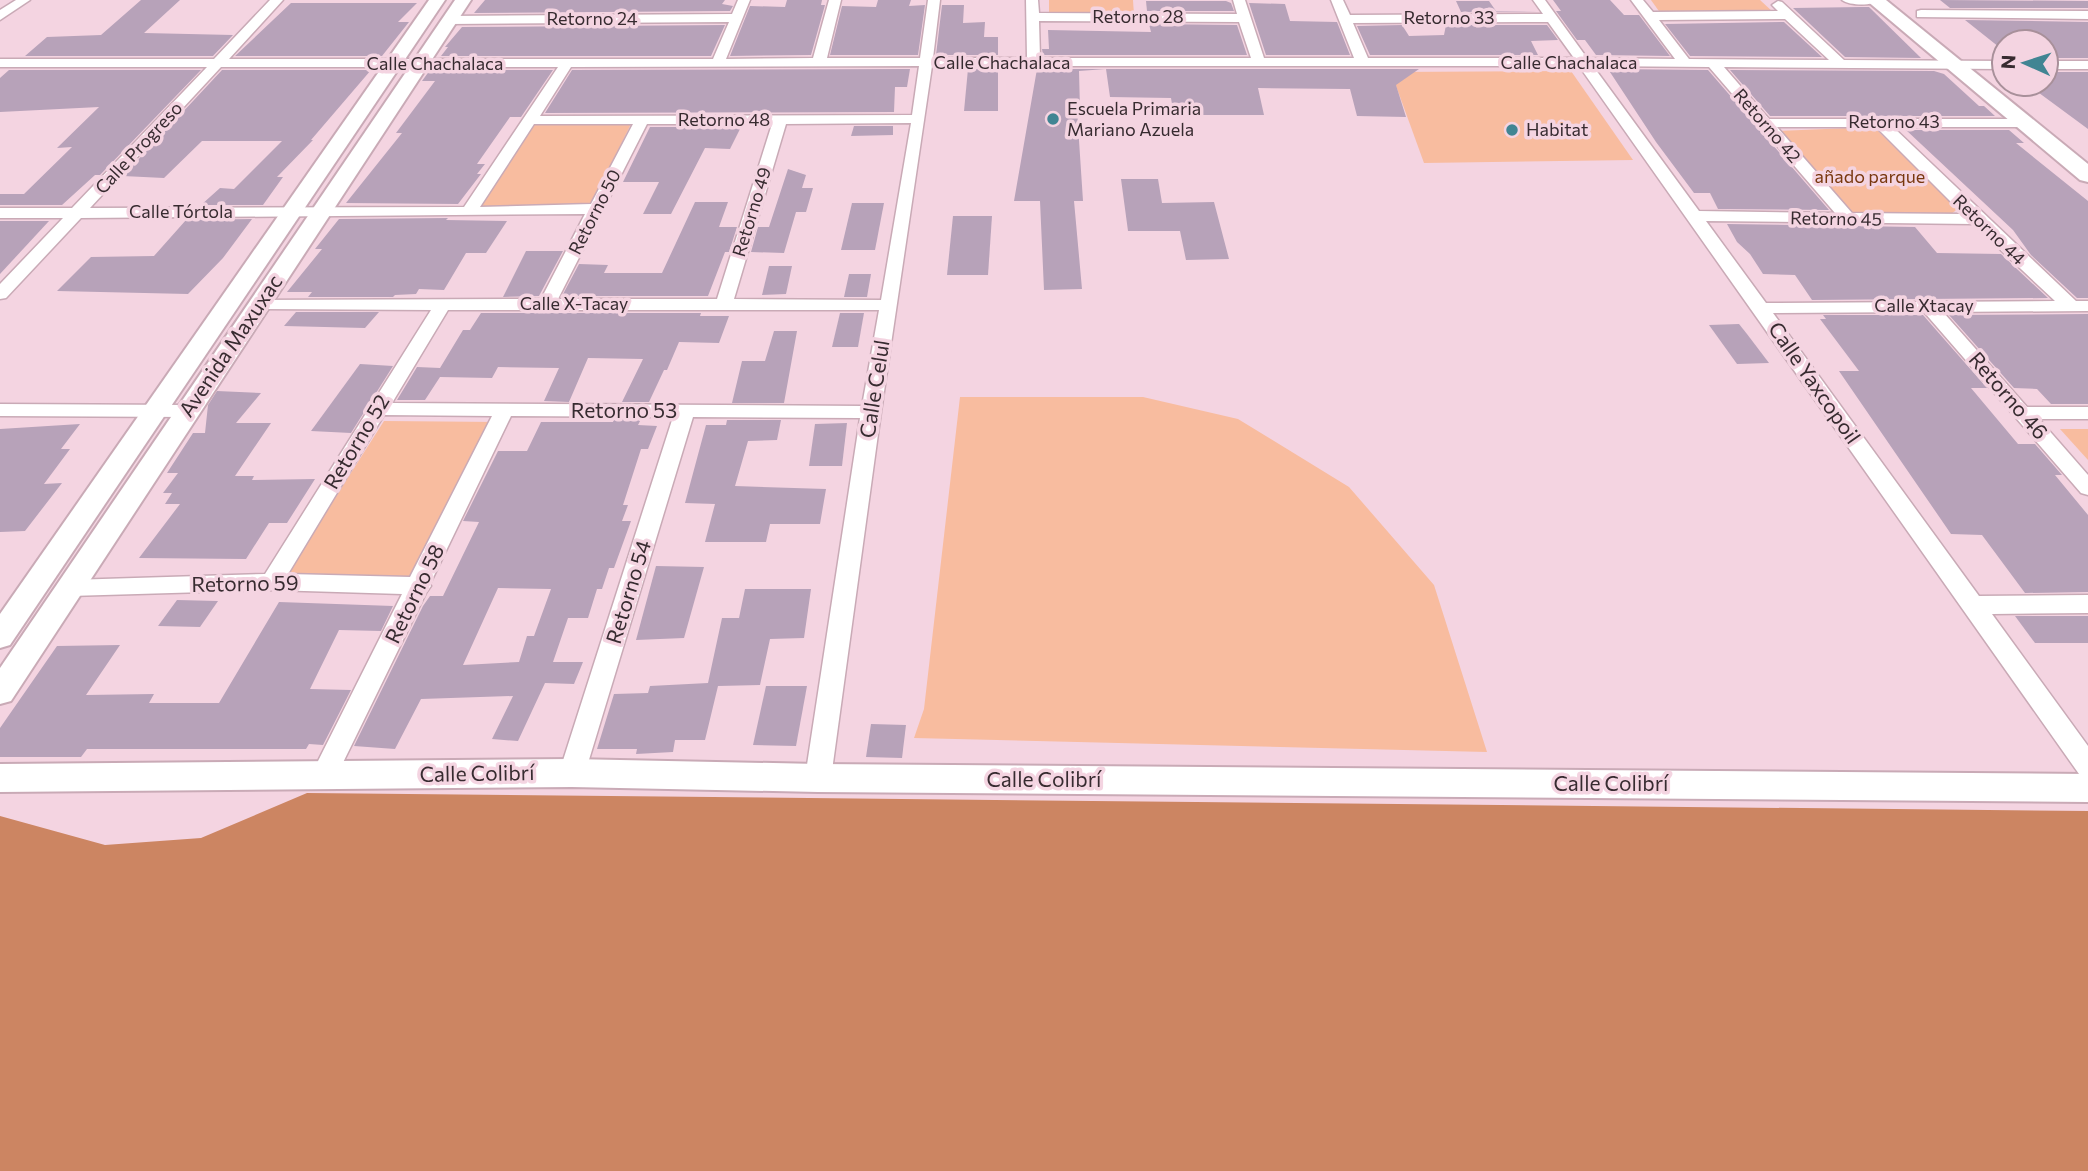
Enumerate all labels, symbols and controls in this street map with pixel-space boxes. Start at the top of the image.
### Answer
street label: Retorno 28 [1092,5,1184,27]
street label: Retorno 33 [1403,6,1495,28]
street label: Retorno 24 [546,7,638,29]
north arrow [1990,28,2060,98]
street label: Calle Chachalaca [934,51,1070,73]
street label: Calle Chachalaca [1501,51,1637,73]
street label: Calle Chachalaca [367,52,503,74]
text: N [1996,54,2019,70]
street label: Retorno 42 [1730,84,1806,167]
street label: Calle Progreso [90,97,186,198]
place label: Escuela Primaria Mariano Azuela [1067,97,1201,140]
street label: Retorno 48 [678,108,770,130]
street label: Retorno 43 [1848,110,1940,132]
marker: Escuela Primaria Mariano Azuela [1045,111,1061,127]
place label: Habitat [1526,118,1588,140]
marker: Habitat [1504,122,1520,138]
street label: Retorno 49 [727,164,775,259]
street label: Retorno 50 [563,165,625,258]
park label: añado parque [1815,165,1925,187]
street label: Retorno 44 [1949,189,2031,269]
street label: Calle Tórtola [129,200,233,222]
street label: Retorno 45 [1790,206,1882,230]
street label: Avenida Maxuxac [173,269,287,421]
street label: Calle X-Tacay [520,292,628,314]
street label: Calle Xtacay [1874,294,1974,316]
street label: Calle Yaxcopoil [1764,316,1866,448]
street label: Calle Celul [853,338,894,440]
street label: Retorno 46 [1964,346,2054,444]
street label: Retorno 52 [318,389,394,493]
street label: Retorno 53 [571,397,677,422]
street label: Retorno 54 [600,536,655,646]
street label: Retorno 58 [379,540,448,647]
street label: Retorno 59 [191,569,299,596]
street label: Calle Colibrí [419,759,535,786]
street label: Calle Colibrí [986,766,1102,791]
street label: Calle Colibrí [1553,770,1669,795]

